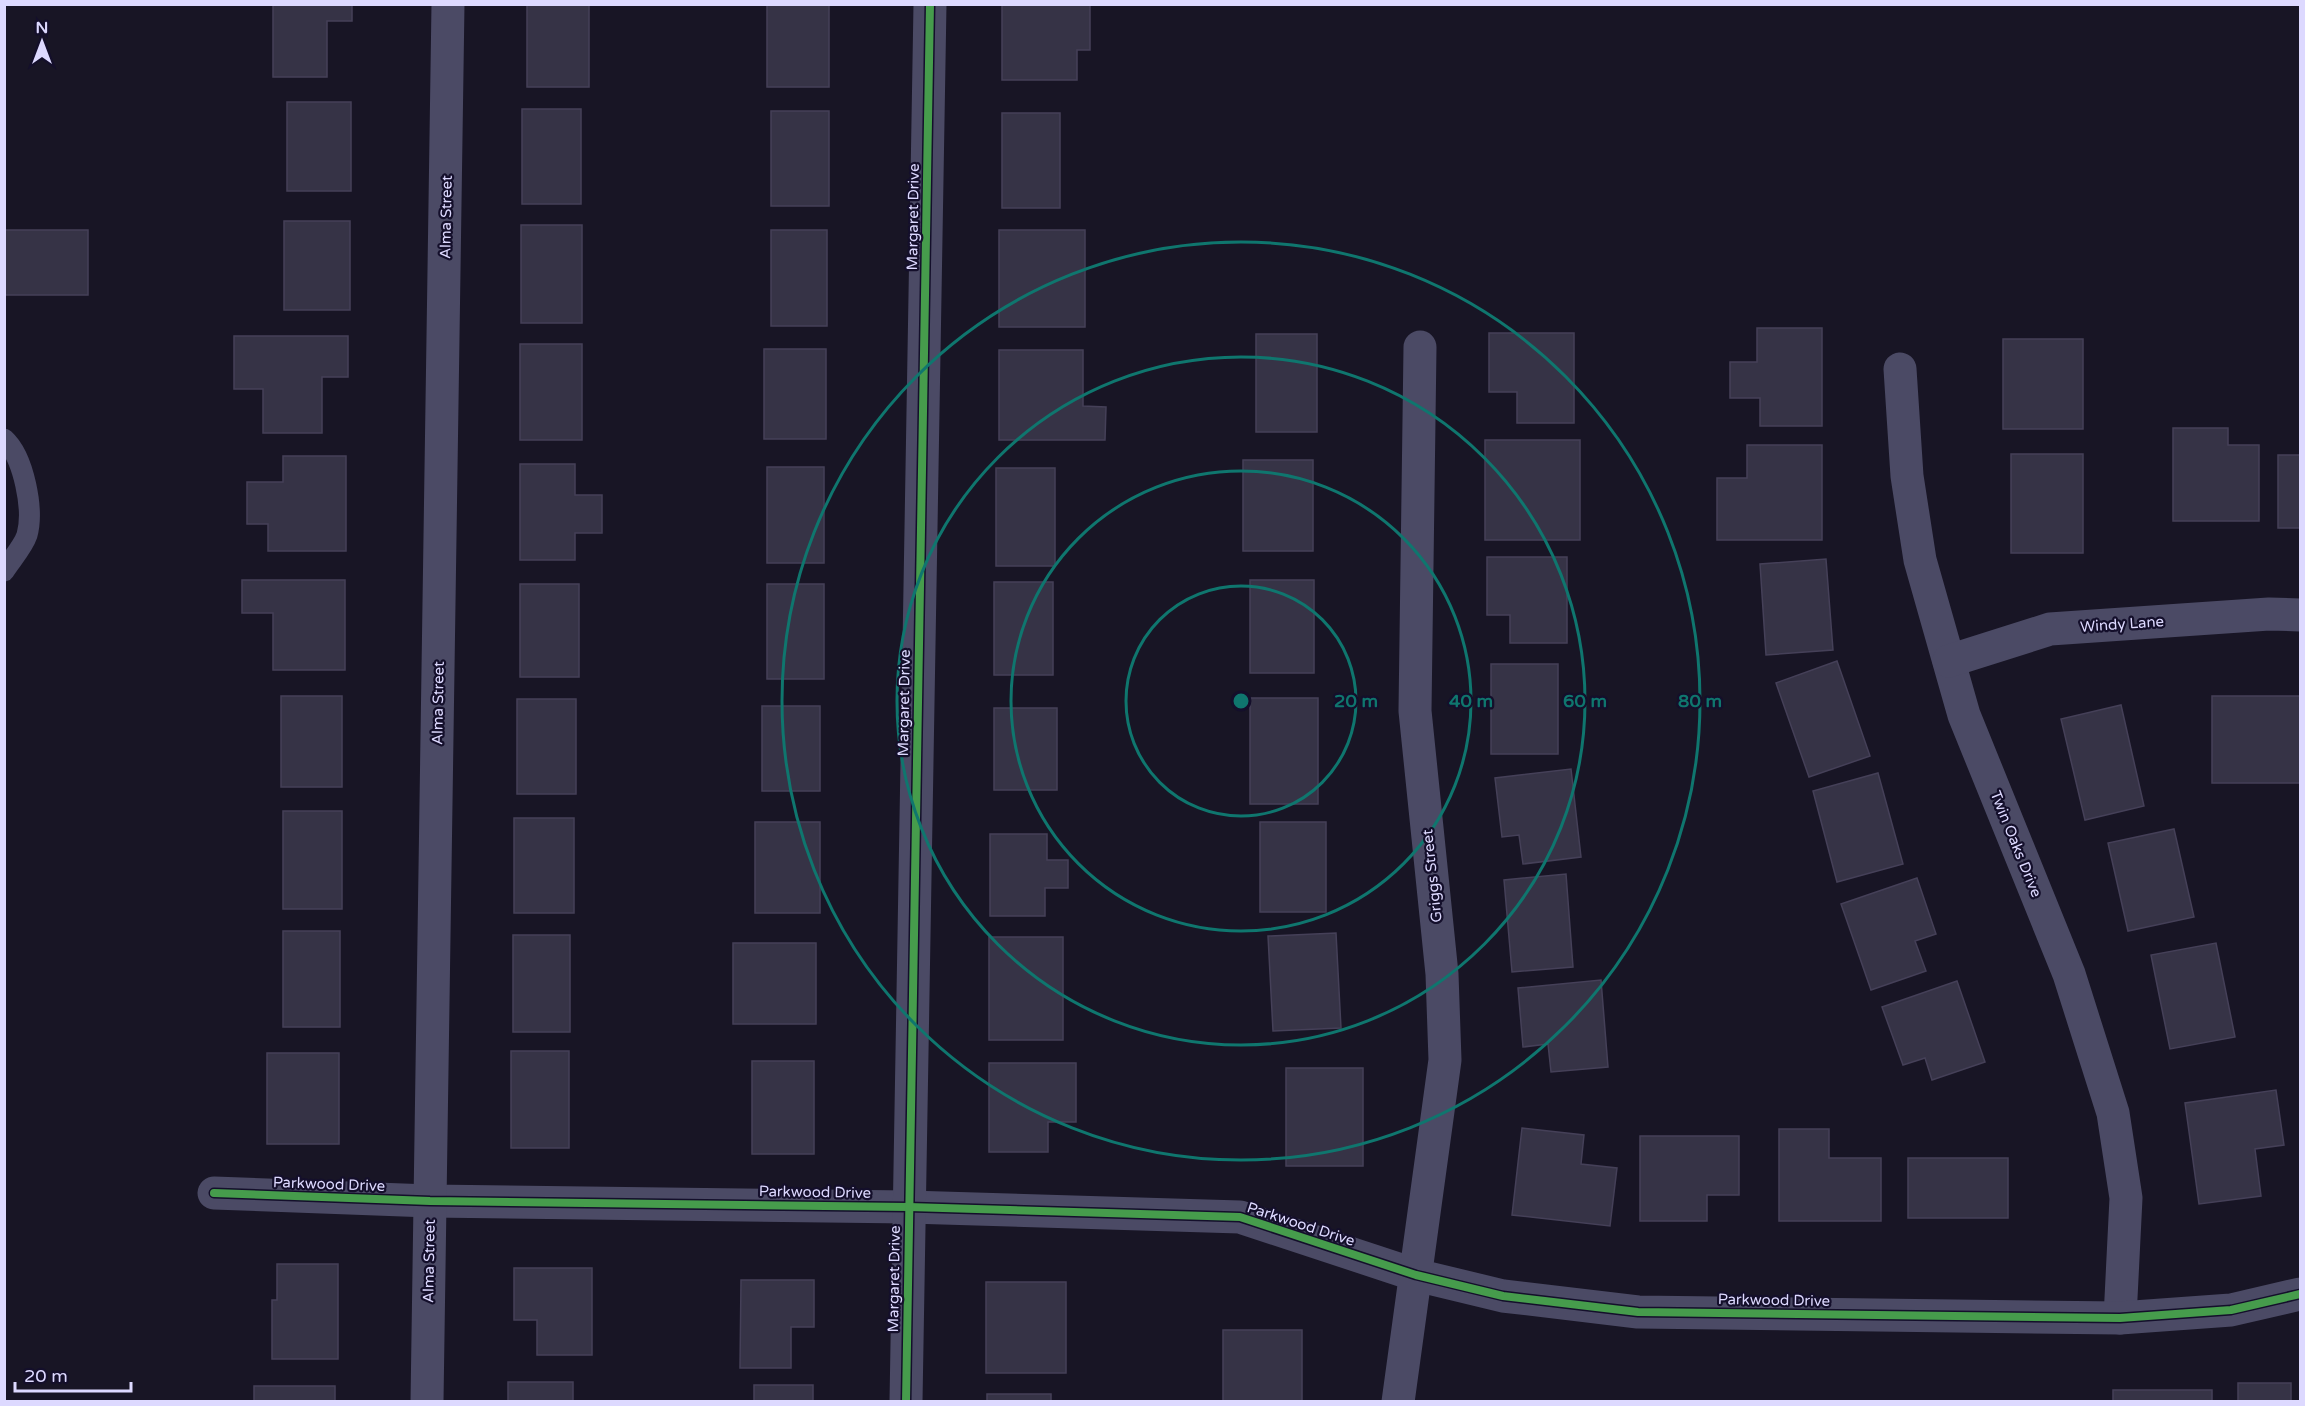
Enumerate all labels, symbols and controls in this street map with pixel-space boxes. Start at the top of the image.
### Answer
north arrow [12,12,72,72]
text: N [36,18,48,38]
street label: Margaret Drive [903,163,923,271]
street label: Alma Street [436,175,456,259]
street label: Windy Lane [2079,612,2165,636]
street label: Margaret Drive [894,649,914,757]
street label: Alma Street [428,661,448,745]
text: 20 m [1334,690,1378,712]
text: 40 m [1449,690,1493,712]
text: 60 m [1563,690,1607,712]
text: 80 m [1678,690,1722,712]
centre of rings [1231,691,1251,711]
street label: Twin Oaks Drive [1986,788,2046,900]
street label: Griggs Street [1418,828,1446,924]
street label: Parkwood Drive [273,1173,385,1195]
street label: Parkwood Drive [759,1182,871,1202]
street label: Parkwood Drive [1245,1198,1357,1250]
street label: Alma Street [419,1219,439,1303]
street label: Margaret Drive [884,1225,904,1333]
street label: Parkwood Drive [1718,1290,1830,1310]
scale bar [15,1355,130,1393]
text: 20 m [24,1365,68,1387]

